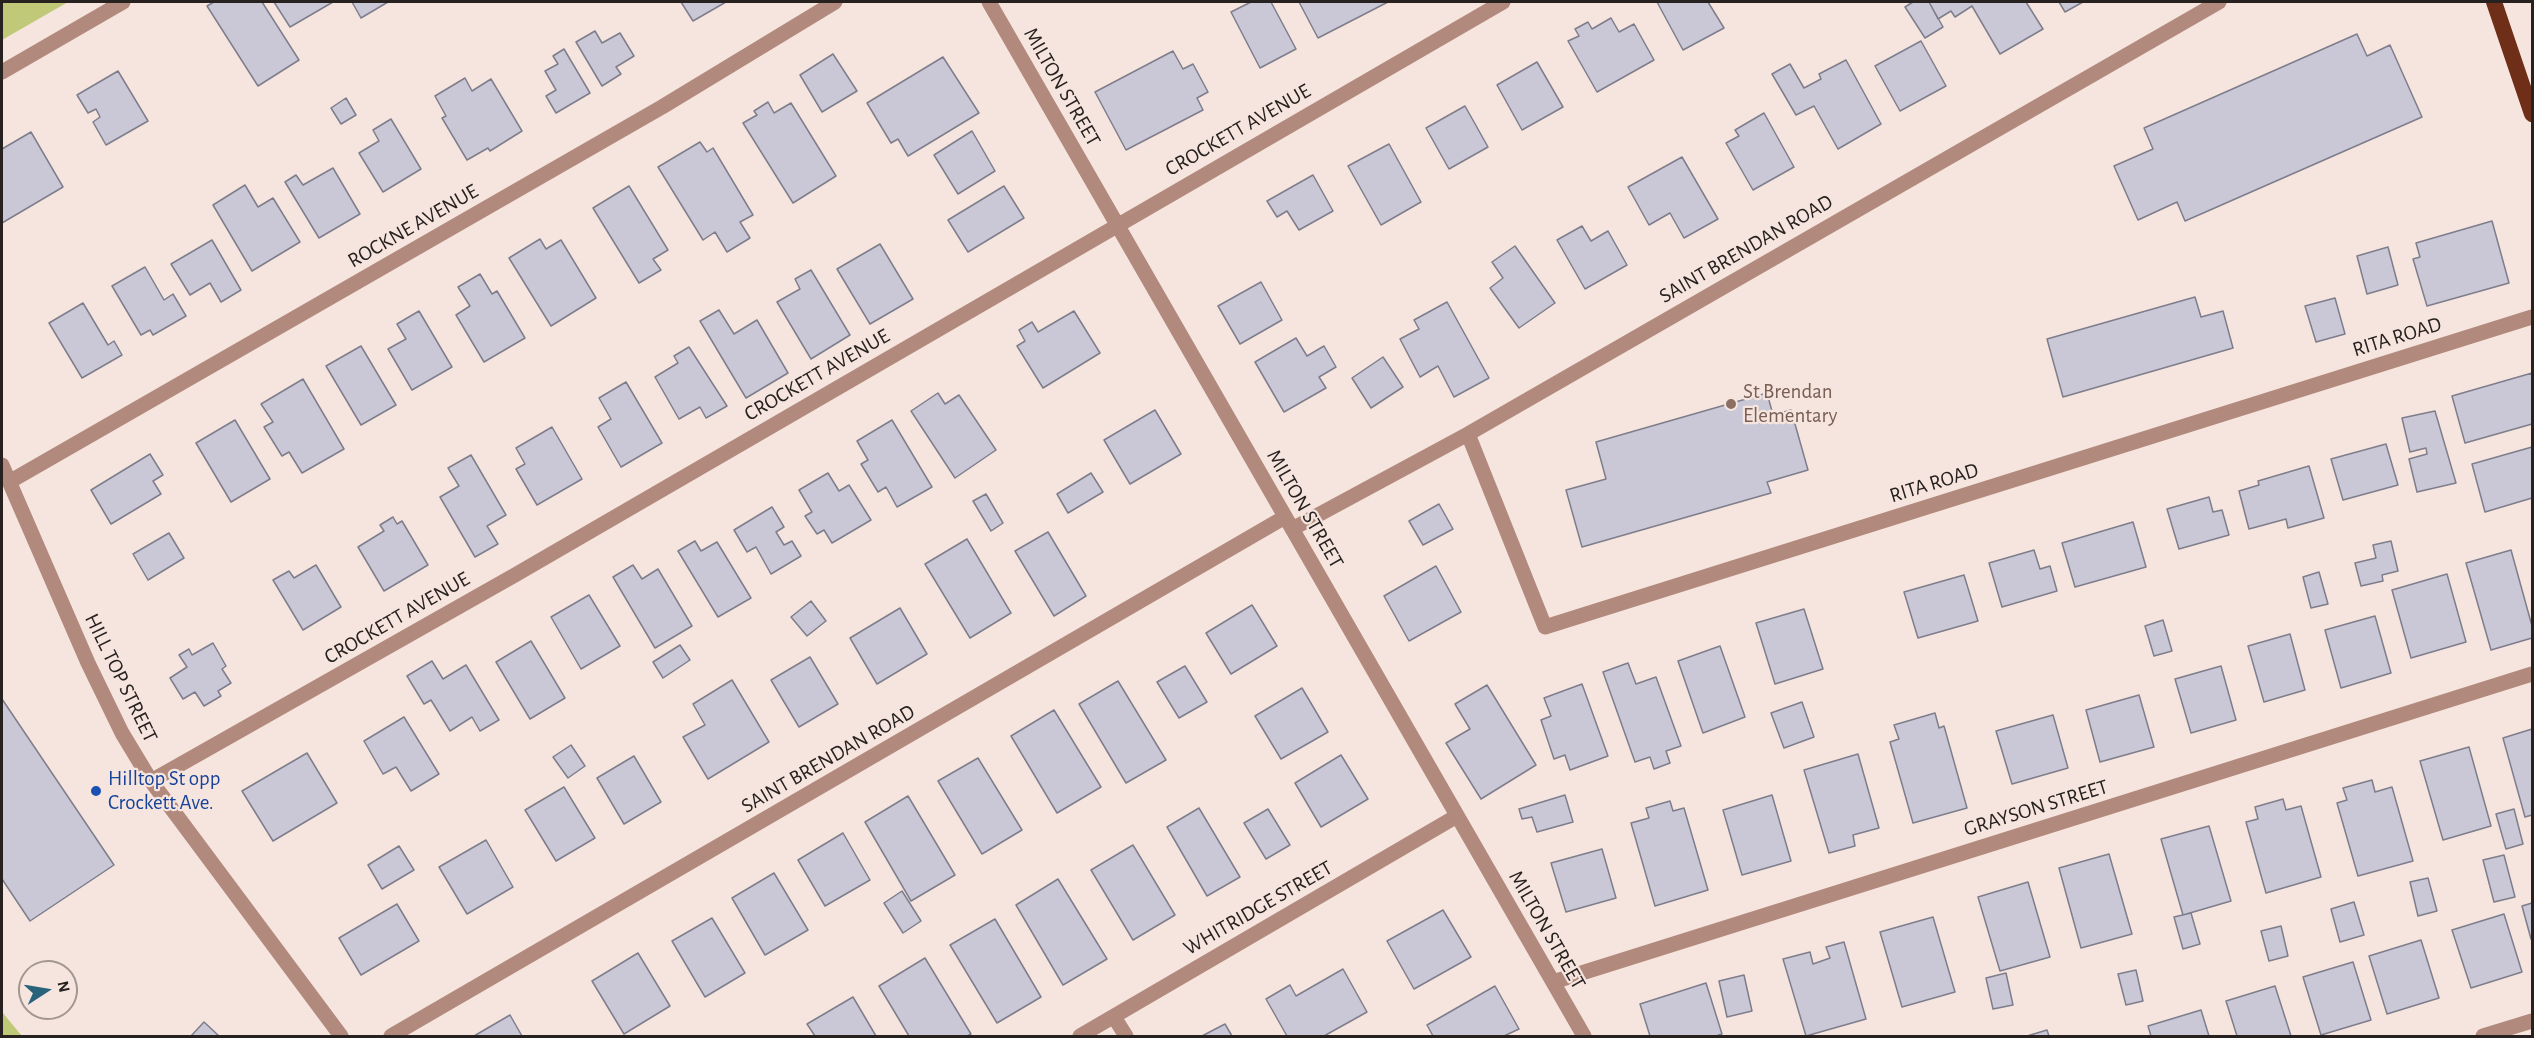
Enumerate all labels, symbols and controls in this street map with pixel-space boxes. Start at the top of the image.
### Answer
street label: MILTON STREET [1018,23,1106,151]
street label: CROCKETT AVENUE [1161,78,1315,182]
street label: ROCKNE AVENUE [343,178,483,274]
street label: SAINT BRENDAN ROAD [1655,189,1837,309]
street label: RITA ROAD [2349,312,2445,362]
street label: CROCKETT AVENUE [740,323,894,427]
place label: St Brendan Elementary [1743,379,1837,429]
marker: St Brendan Elementary [1724,397,1738,411]
street label: MILTON STREET [1261,445,1349,573]
street label: RITA ROAD [1886,458,1982,508]
street label: CROCKETT AVENUE [320,566,474,670]
street label: HILL TOP STREET [79,609,163,747]
street label: SAINT BRENDAN ROAD [737,699,919,819]
place label: Hilltop St opp Crockett Ave. [108,766,220,816]
street label: GRAYSON STREET [1961,774,2111,842]
marker: Hilltop St opp Crockett Ave. [89,784,103,798]
street label: WHITRIDGE STREET [1179,855,1337,961]
street label: MILTON STREET [1503,866,1591,994]
north arrow [18,960,78,1020]
text: N [55,980,73,994]

